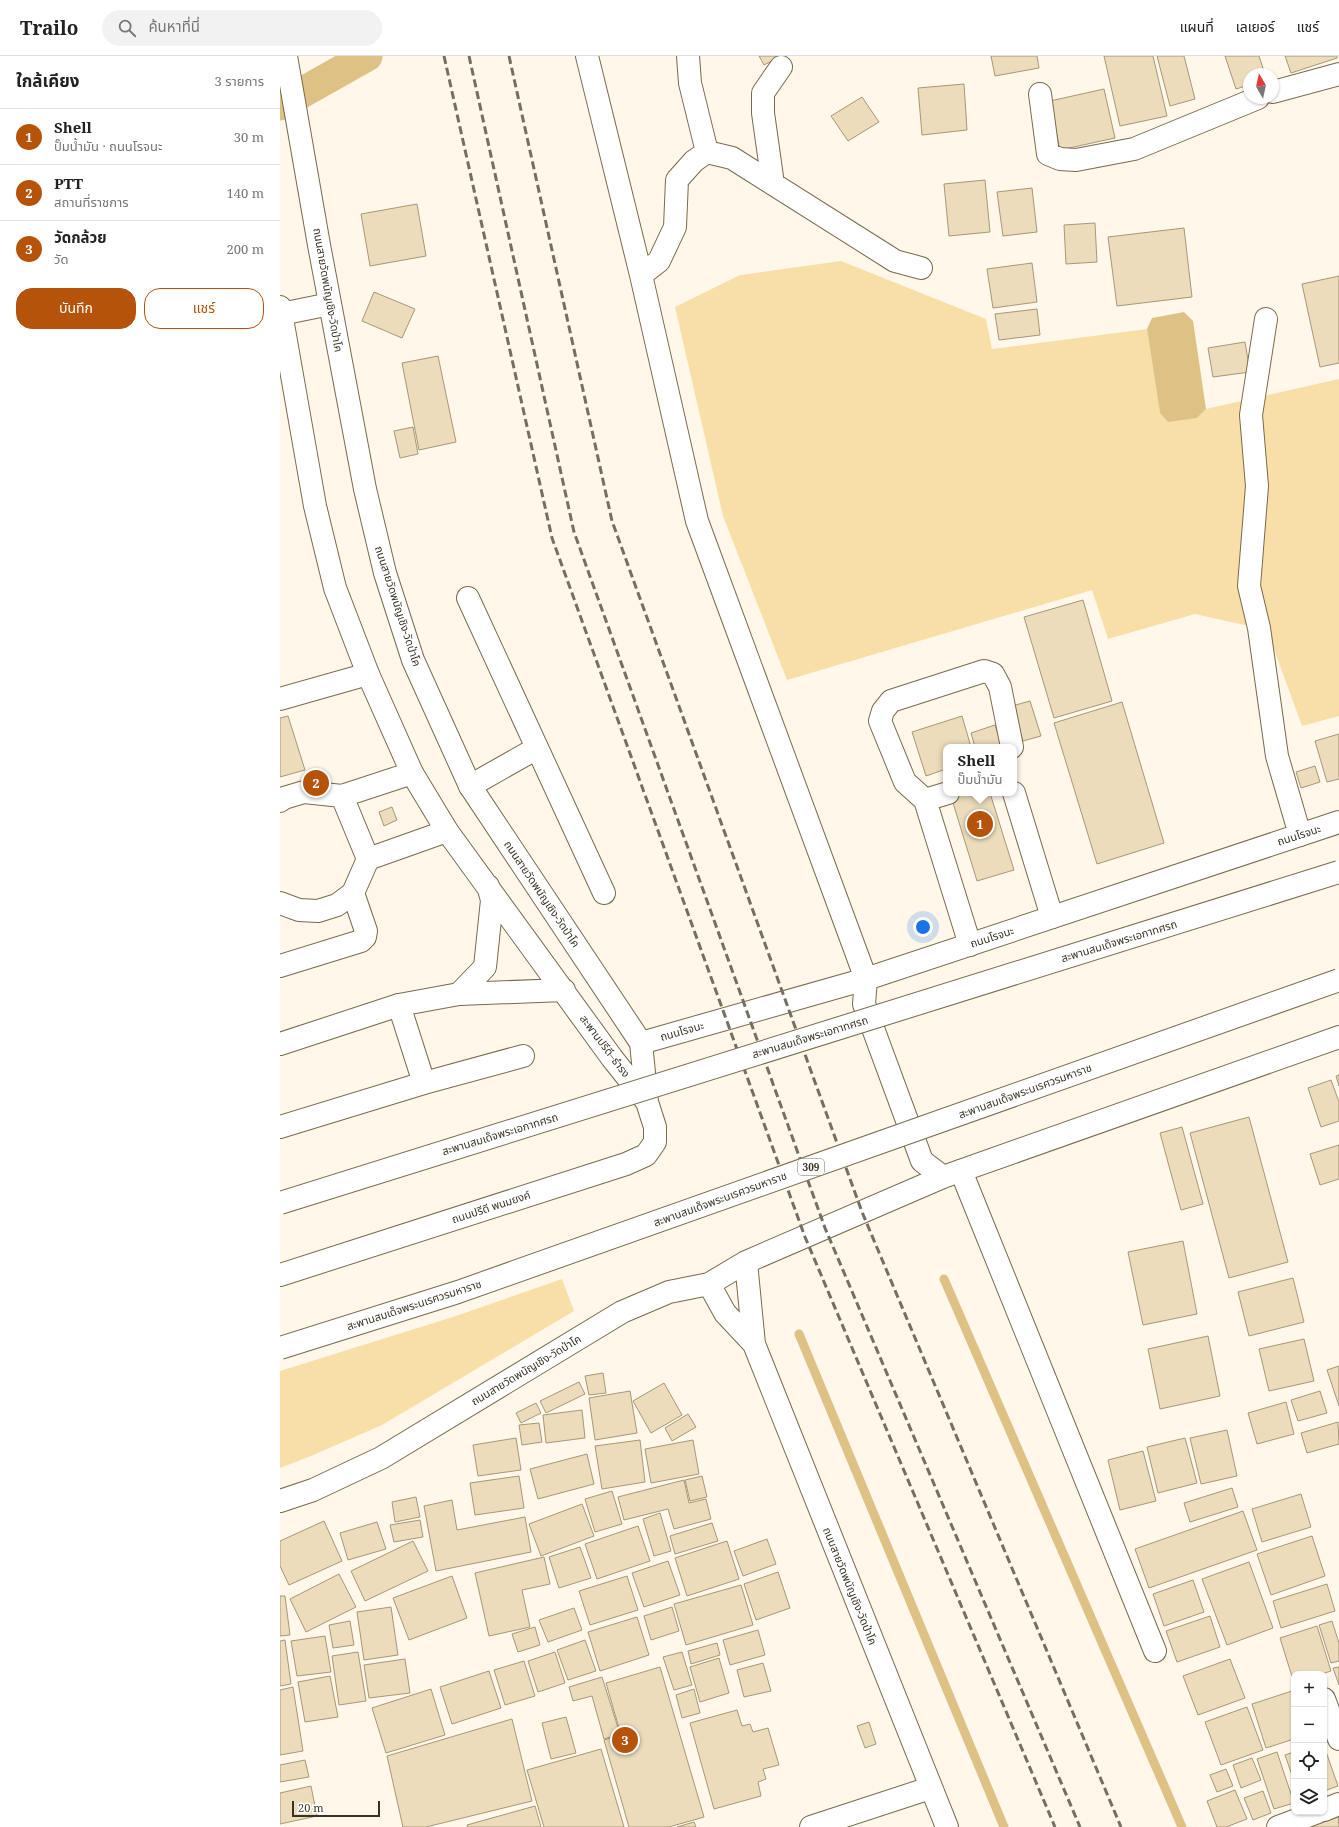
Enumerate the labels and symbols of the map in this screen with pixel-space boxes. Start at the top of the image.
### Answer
north arrow [1243,68,1279,104]
street label: ถนนสายวัดพนัญเชิง-วัดป่าโค [310,227,347,353]
street label: ถนนสายวัดพนัญเชิง-วัดป่าโค [372,544,425,668]
pin: 2 [303,768,329,798]
pin: 1 [967,809,993,839]
street label: ถนนโรจนะ [1275,820,1323,849]
street label: ถนนสายวัดพนัญเชิง-วัดป่าโค [501,837,584,950]
street label: สะพานสมเด็จพระเอกาทศรถ [1059,916,1179,965]
your location [913,917,933,937]
street label: ถนนโรจนะ [968,922,1016,951]
street label: สะพานปรีดี–ธำรง [577,1011,634,1080]
street label: สะพานสมเด็จพระเอกาทศรถ [750,1012,870,1061]
street label: ถนนโรจนะ [658,1017,706,1044]
street label: สะพานสมเด็จพระนเรศวรมหาราช [956,1059,1094,1122]
street label: สะพานสมเด็จพระเอกาทศรถ [440,1109,560,1158]
road number: 309 [798,1159,824,1175]
street label: สะพานสมเด็จพระนเรศวรมหาราช [651,1167,789,1230]
street label: ถนนปรีดี พนมยงค์ [449,1187,532,1226]
street label: สะพานสมเด็จพระนเรศวรมหาราช [345,1276,483,1333]
street label: ถนนสายวัดพนัญเชิง-วัดป่าโค [468,1331,584,1408]
street label: ถนนสายวัดพนัญเชิง-วัดป่าโค [820,1525,881,1647]
pin: 3 [612,1725,638,1755]
scale bar [292,1799,380,1818]

